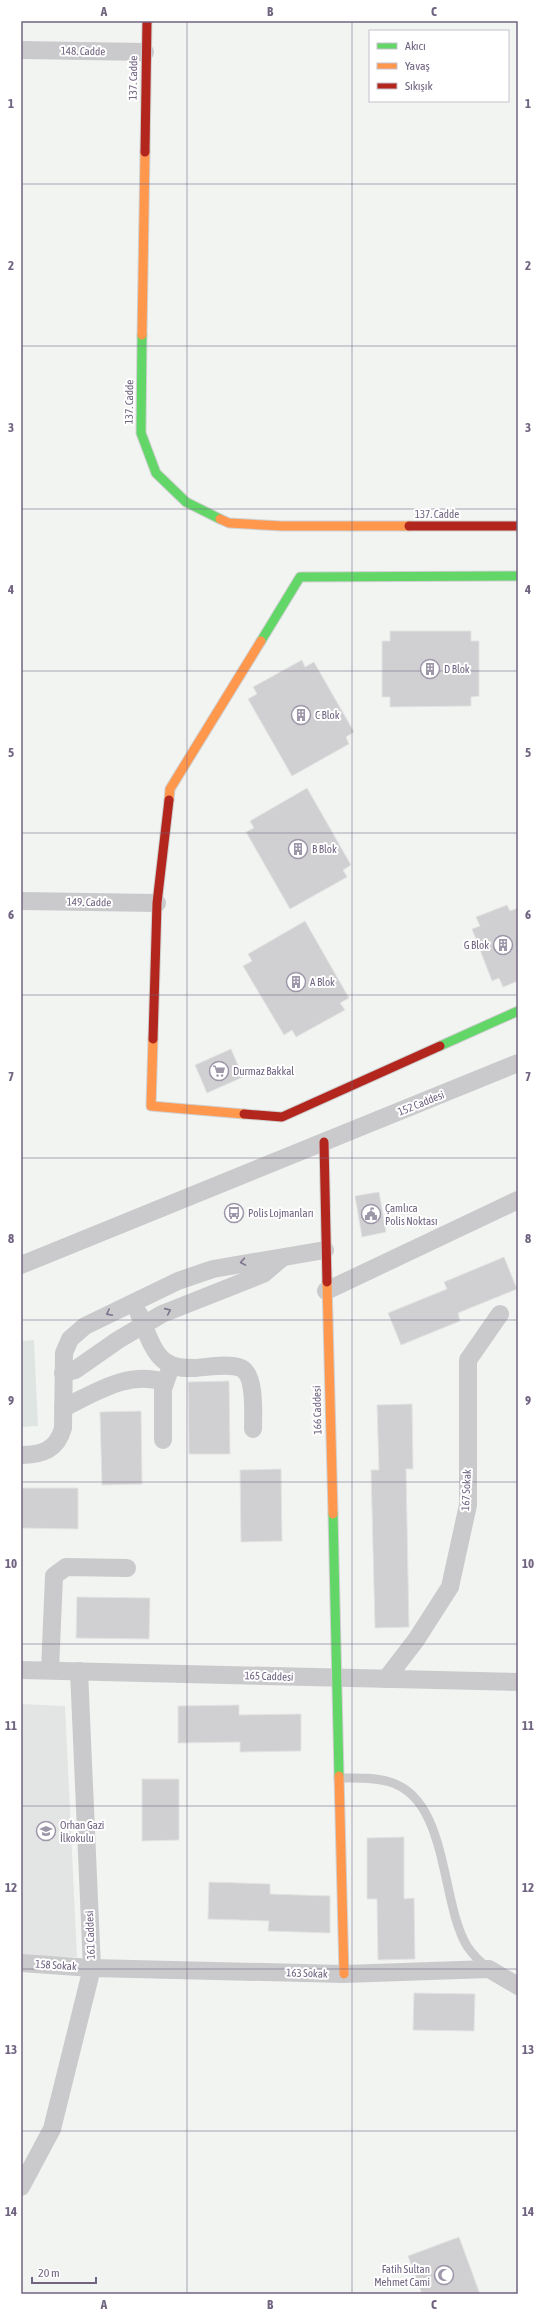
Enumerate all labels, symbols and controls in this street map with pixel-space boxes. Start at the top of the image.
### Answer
text: A [100,4,108,19]
text: B [267,4,274,19]
text: C [431,4,437,19]
legend [369,30,509,102]
text: Akıcı [405,39,426,53]
street label: 148. Cadde [61,45,105,57]
street label: 137. Cadde [127,56,139,100]
text: Yavaş [405,59,430,73]
text: Sıkışık [405,79,433,93]
text: 1 [8,96,14,111]
text: 1 [525,96,531,111]
text: 2 [8,258,14,273]
text: 2 [525,258,531,273]
street label: 137. Cadde [123,380,135,424]
text: 3 [8,420,14,435]
text: 3 [525,420,531,435]
street label: 137. Cadde [415,508,459,520]
text: 4 [7,582,14,597]
text: 4 [524,582,531,597]
building icon: D Blok [419,658,441,680]
place label: D Blok [444,663,470,675]
building icon: C Blok [290,704,312,726]
place label: C Blok [315,709,340,721]
text: 5 [8,745,14,760]
text: 5 [525,745,531,760]
building icon: B Blok [287,838,309,860]
place label: B Blok [312,843,337,855]
street label: 149. Cadde [67,896,111,908]
text: 6 [8,907,14,922]
text: 6 [525,907,531,922]
building icon: G Blok [492,934,514,956]
place label: G Blok [464,939,489,951]
building icon: A Blok [285,971,307,993]
place label: A Blok [310,976,335,988]
supermarket icon: Durmaz Bakkal [208,1060,230,1082]
place label: Durmaz Bakkal [233,1065,294,1077]
text: 7 [8,1069,14,1084]
text: 7 [525,1069,531,1084]
street label: 152 Caddesi [396,1088,446,1118]
bus stop icon: Polis Lojmanları [223,1202,245,1224]
place label: Çamlıca Polis Noktası [385,1202,437,1227]
public building icon: Çamlıca Polis Noktası [360,1203,382,1225]
place label: Polis Lojmanları [248,1207,313,1219]
text: 8 [8,1231,14,1246]
text: 8 [525,1231,531,1246]
one-way arrow [240,1257,246,1266]
one-way arrow [106,1308,113,1316]
one-way arrow [164,1308,171,1316]
street label: 166 Caddesi [311,1385,323,1435]
text: 9 [8,1393,14,1408]
text: 9 [525,1393,531,1408]
street label: 167 Sokak [459,1469,473,1511]
text: 10 [5,1556,17,1571]
text: 10 [522,1556,534,1571]
street label: 165 Caddesi [244,1669,294,1683]
text: 11 [5,1718,17,1733]
text: 11 [522,1718,534,1733]
place label: Orhan Gazi İlkokulu [60,1819,104,1844]
school or university icon: Orhan Gazi İlkokulu [35,1820,57,1842]
text: 12 [5,1880,17,1895]
text: 12 [522,1880,534,1895]
street label: 161 Caddesi [83,1910,97,1960]
street label: 158 Sokak [35,1958,77,1972]
street label: 163 Sokak [286,1966,328,1980]
text: 13 [5,2042,17,2057]
text: 13 [522,2042,534,2057]
text: 14 [5,2204,17,2219]
text: 14 [522,2204,534,2219]
scale bar [32,2259,96,2285]
place label: Fatih Sultan Mehmet Cami [374,2263,430,2288]
mosque icon: Fatih Sultan Mehmet Cami [433,2264,455,2286]
text: 20 m [38,2266,60,2280]
text: A [100,2297,108,2312]
text: B [267,2297,274,2312]
text: C [431,2297,437,2312]

